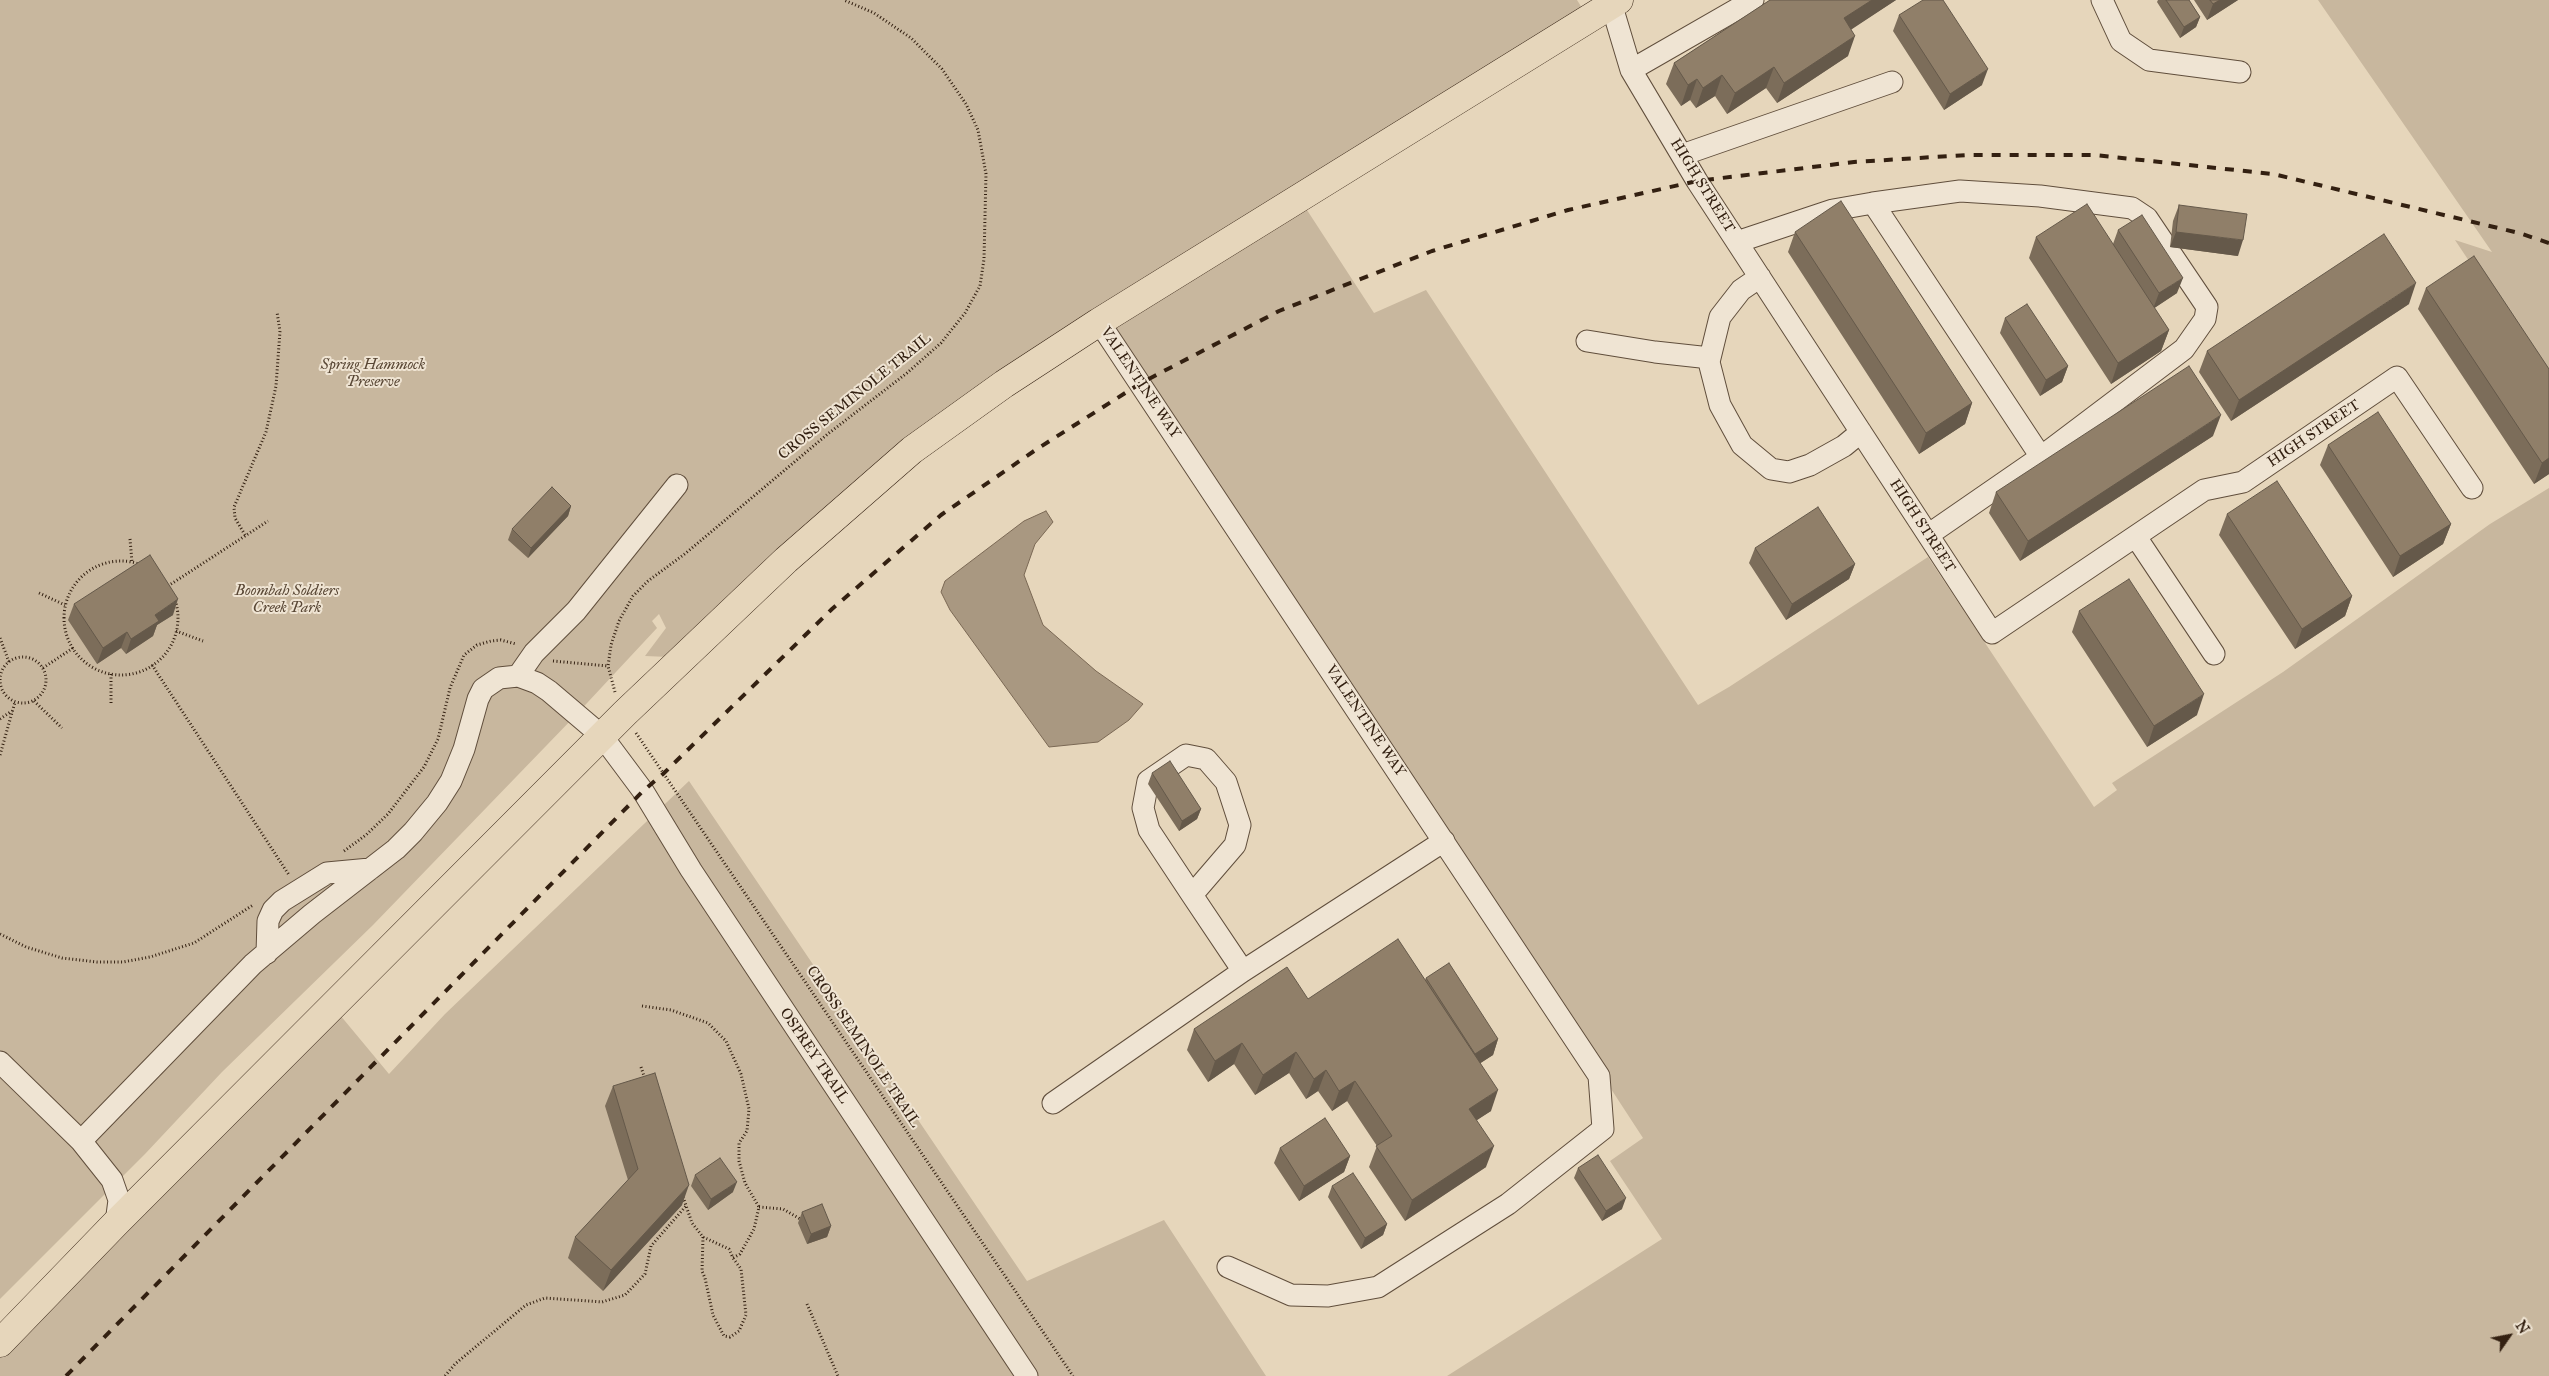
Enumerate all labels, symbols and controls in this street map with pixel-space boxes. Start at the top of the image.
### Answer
street label: HIGH STREET [1666,136,1738,236]
street label: VALENTINE WAY [1096,324,1184,442]
street label: CROSS SEMINOLE TRAIL [775,330,935,464]
park label: Spring Hammock Preserve [321,356,425,391]
street label: HIGH STREET [2264,396,2364,472]
street label: HIGH STREET [1885,476,1959,576]
park label: Boombah Soldiers Creek Park [235,582,339,617]
street label: VALENTINE WAY [1321,662,1409,780]
street label: CROSS SEMINOLE TRAIL [802,963,924,1131]
street label: OSPREY TRAIL [775,1005,853,1107]
north arrow [2484,1311,2534,1361]
text: N [2512,1318,2532,1337]

